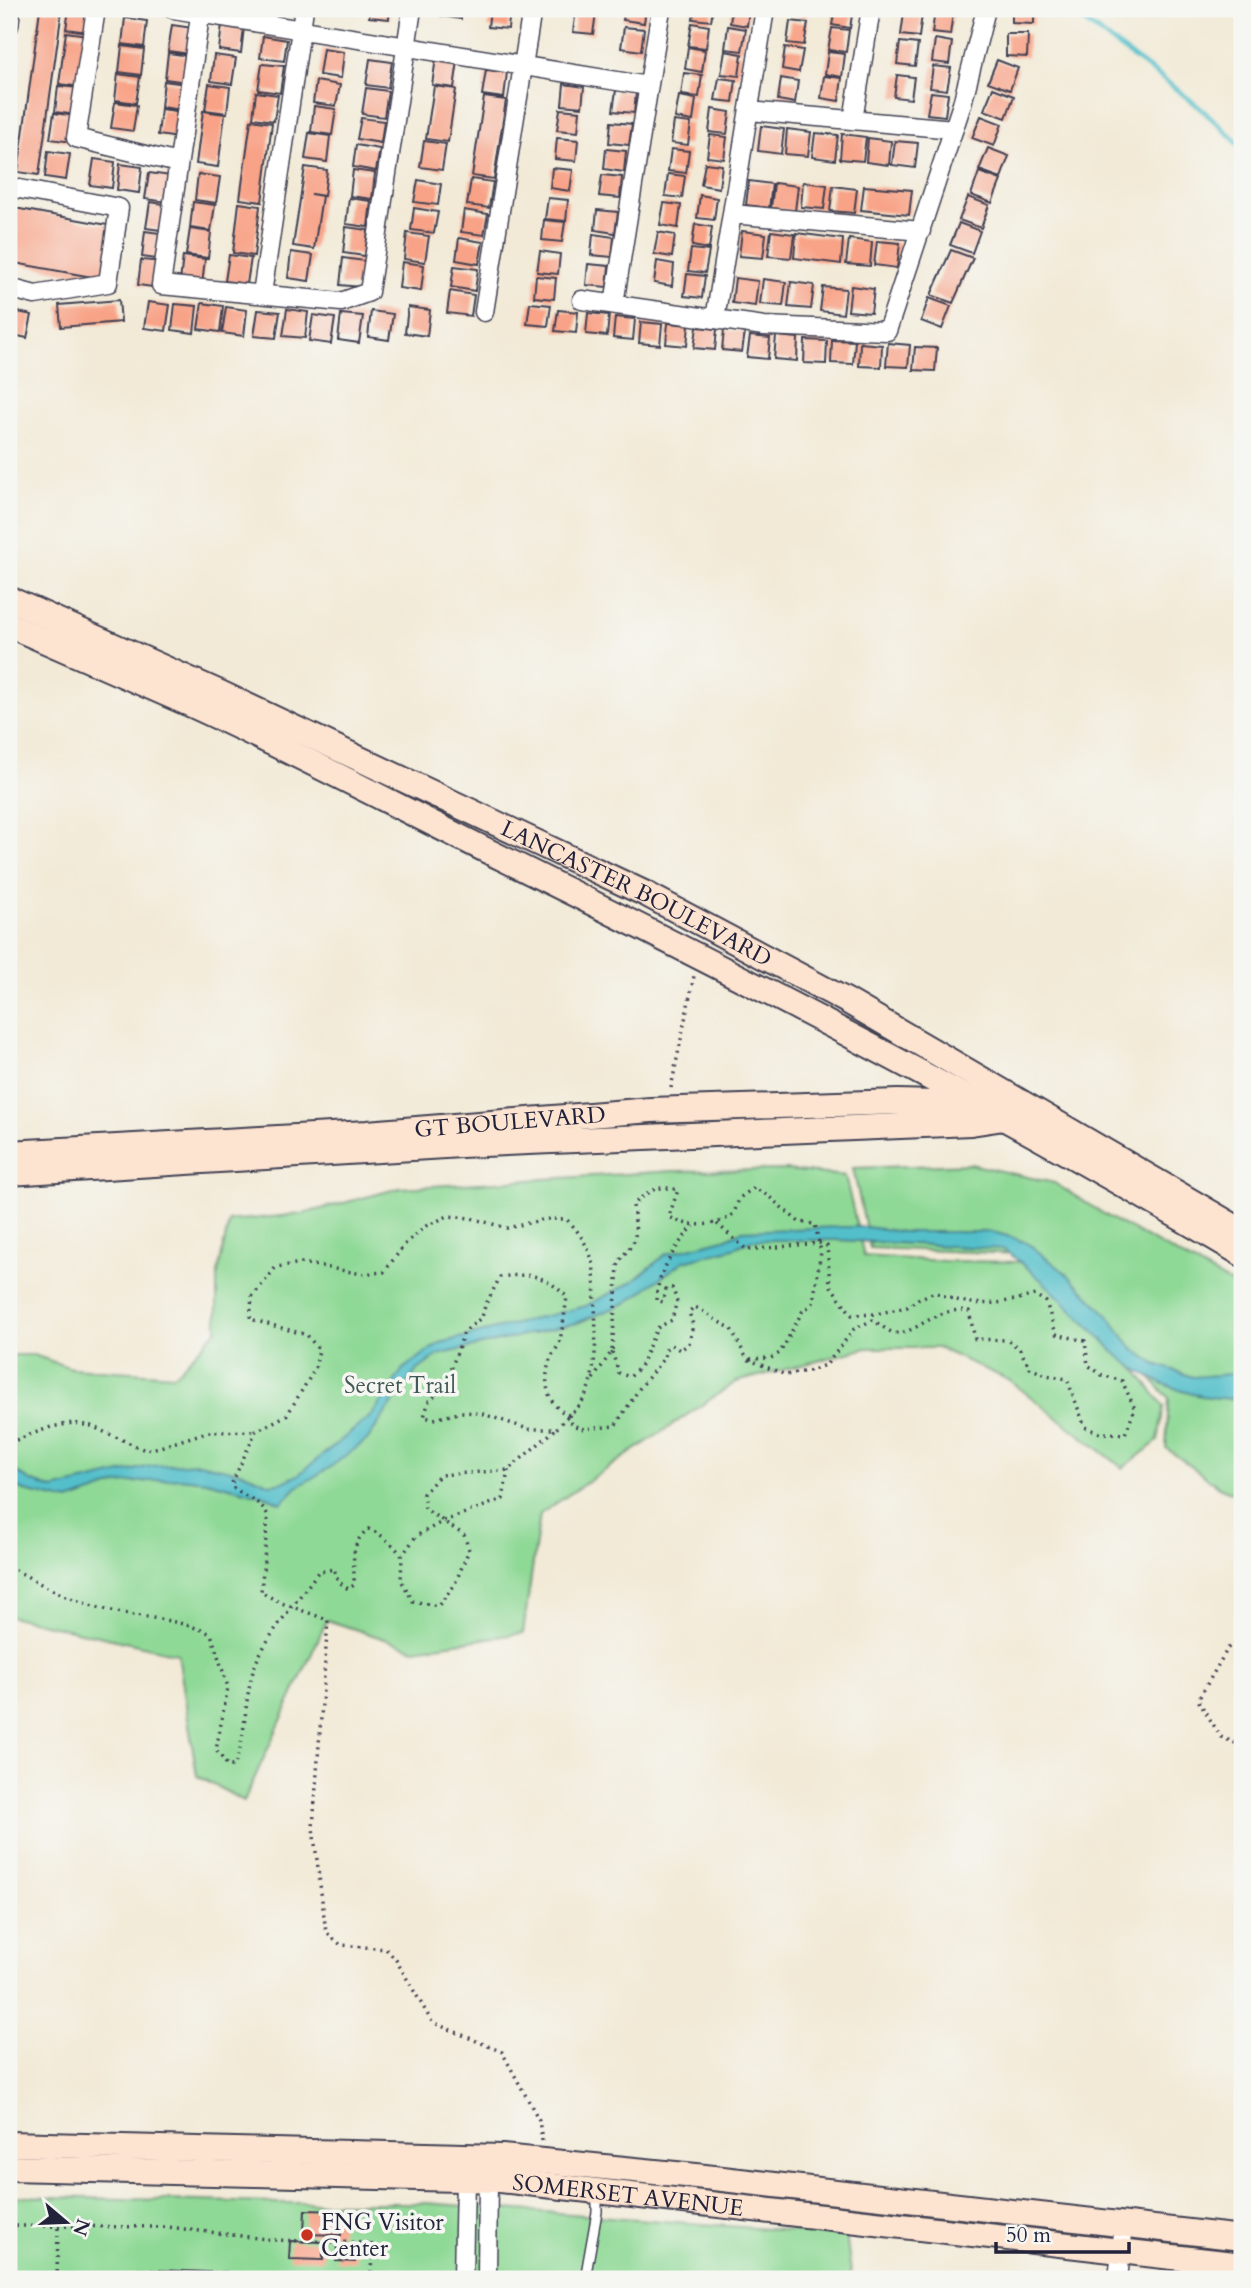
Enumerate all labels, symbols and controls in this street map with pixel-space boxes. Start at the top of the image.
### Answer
street label: LANCASTER BOULEVARD [496,812,777,974]
street label: GT BOULEVARD [413,1098,607,1145]
park label: Secret Trail [344,1370,456,1401]
street label: SOMERSET AVENUE [511,2166,745,2223]
north arrow [32,2186,102,2256]
place label: FNG Visitor Center [321,2207,444,2264]
scale bar [996,2211,1128,2255]
text: N [66,2215,96,2240]
text: 50 m [1006,2221,1051,2250]
marker: FNG Visitor Center [299,2227,315,2243]

